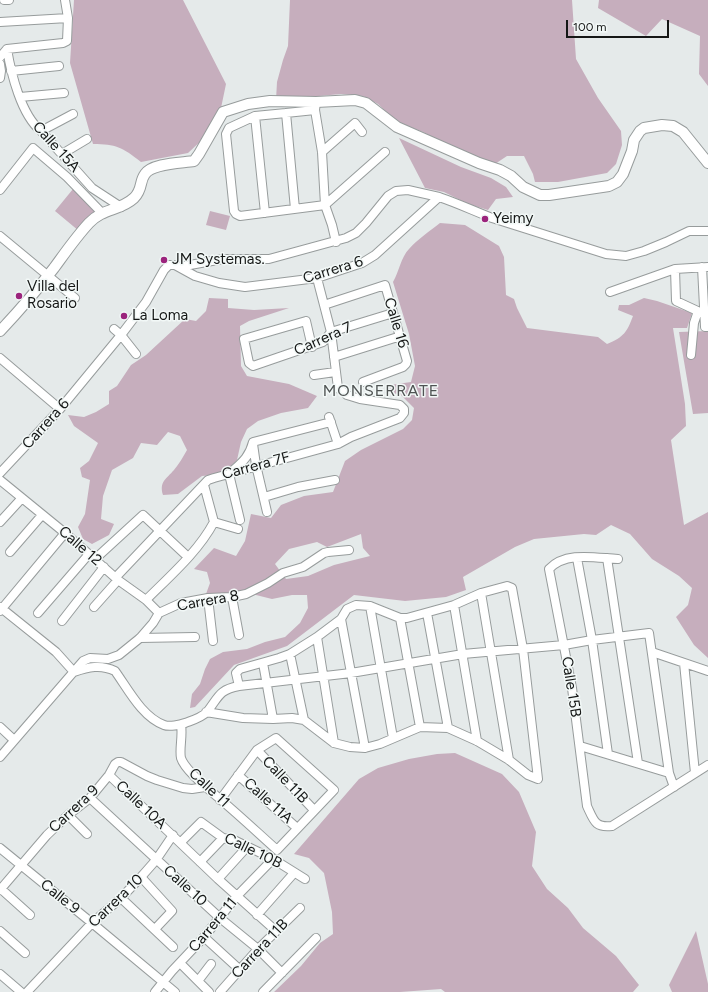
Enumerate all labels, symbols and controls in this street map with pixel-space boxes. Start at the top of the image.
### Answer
scale bar [568,12,671,38]
text: 100 m [573,20,607,34]
street label: Calle 15A [29,118,83,176]
place label: Yeimy [493,210,533,228]
marker: Yeimy [480,214,490,224]
place label: JM Systemas. [172,251,265,269]
street label: Carrera 6 [301,252,365,288]
marker: JM Systemas. [159,255,169,265]
place label: Villa del Rosario [27,278,79,313]
marker: Villa del Rosario [14,291,24,301]
street label: Calle 16 [380,296,412,350]
place label: La Loma [132,307,188,325]
marker: La Loma [119,311,129,321]
street label: Carrera 7 [291,318,355,360]
district label: MONSERRATE [323,381,439,401]
street label: Carrera 6 [19,395,73,453]
street label: Carrera 7F [220,448,292,484]
street label: Calle 12 [55,522,105,570]
street label: Carrera 8 [176,587,240,615]
street label: Calle 15B [557,655,585,719]
street label: Calle 11B [258,753,312,807]
street label: Calle 11 [185,765,233,811]
street label: Calle 11A [240,774,296,828]
street label: Calle 10A [112,777,170,833]
street label: Carrera 9 [45,781,103,837]
street label: Calle 10B [221,829,285,873]
street label: Calle 10 [159,862,211,910]
street label: Carrera 10 [85,871,147,931]
street label: Calle 9 [37,876,83,918]
street label: Carrera 11 [185,894,241,956]
street label: Carrera 11B [228,916,292,982]

